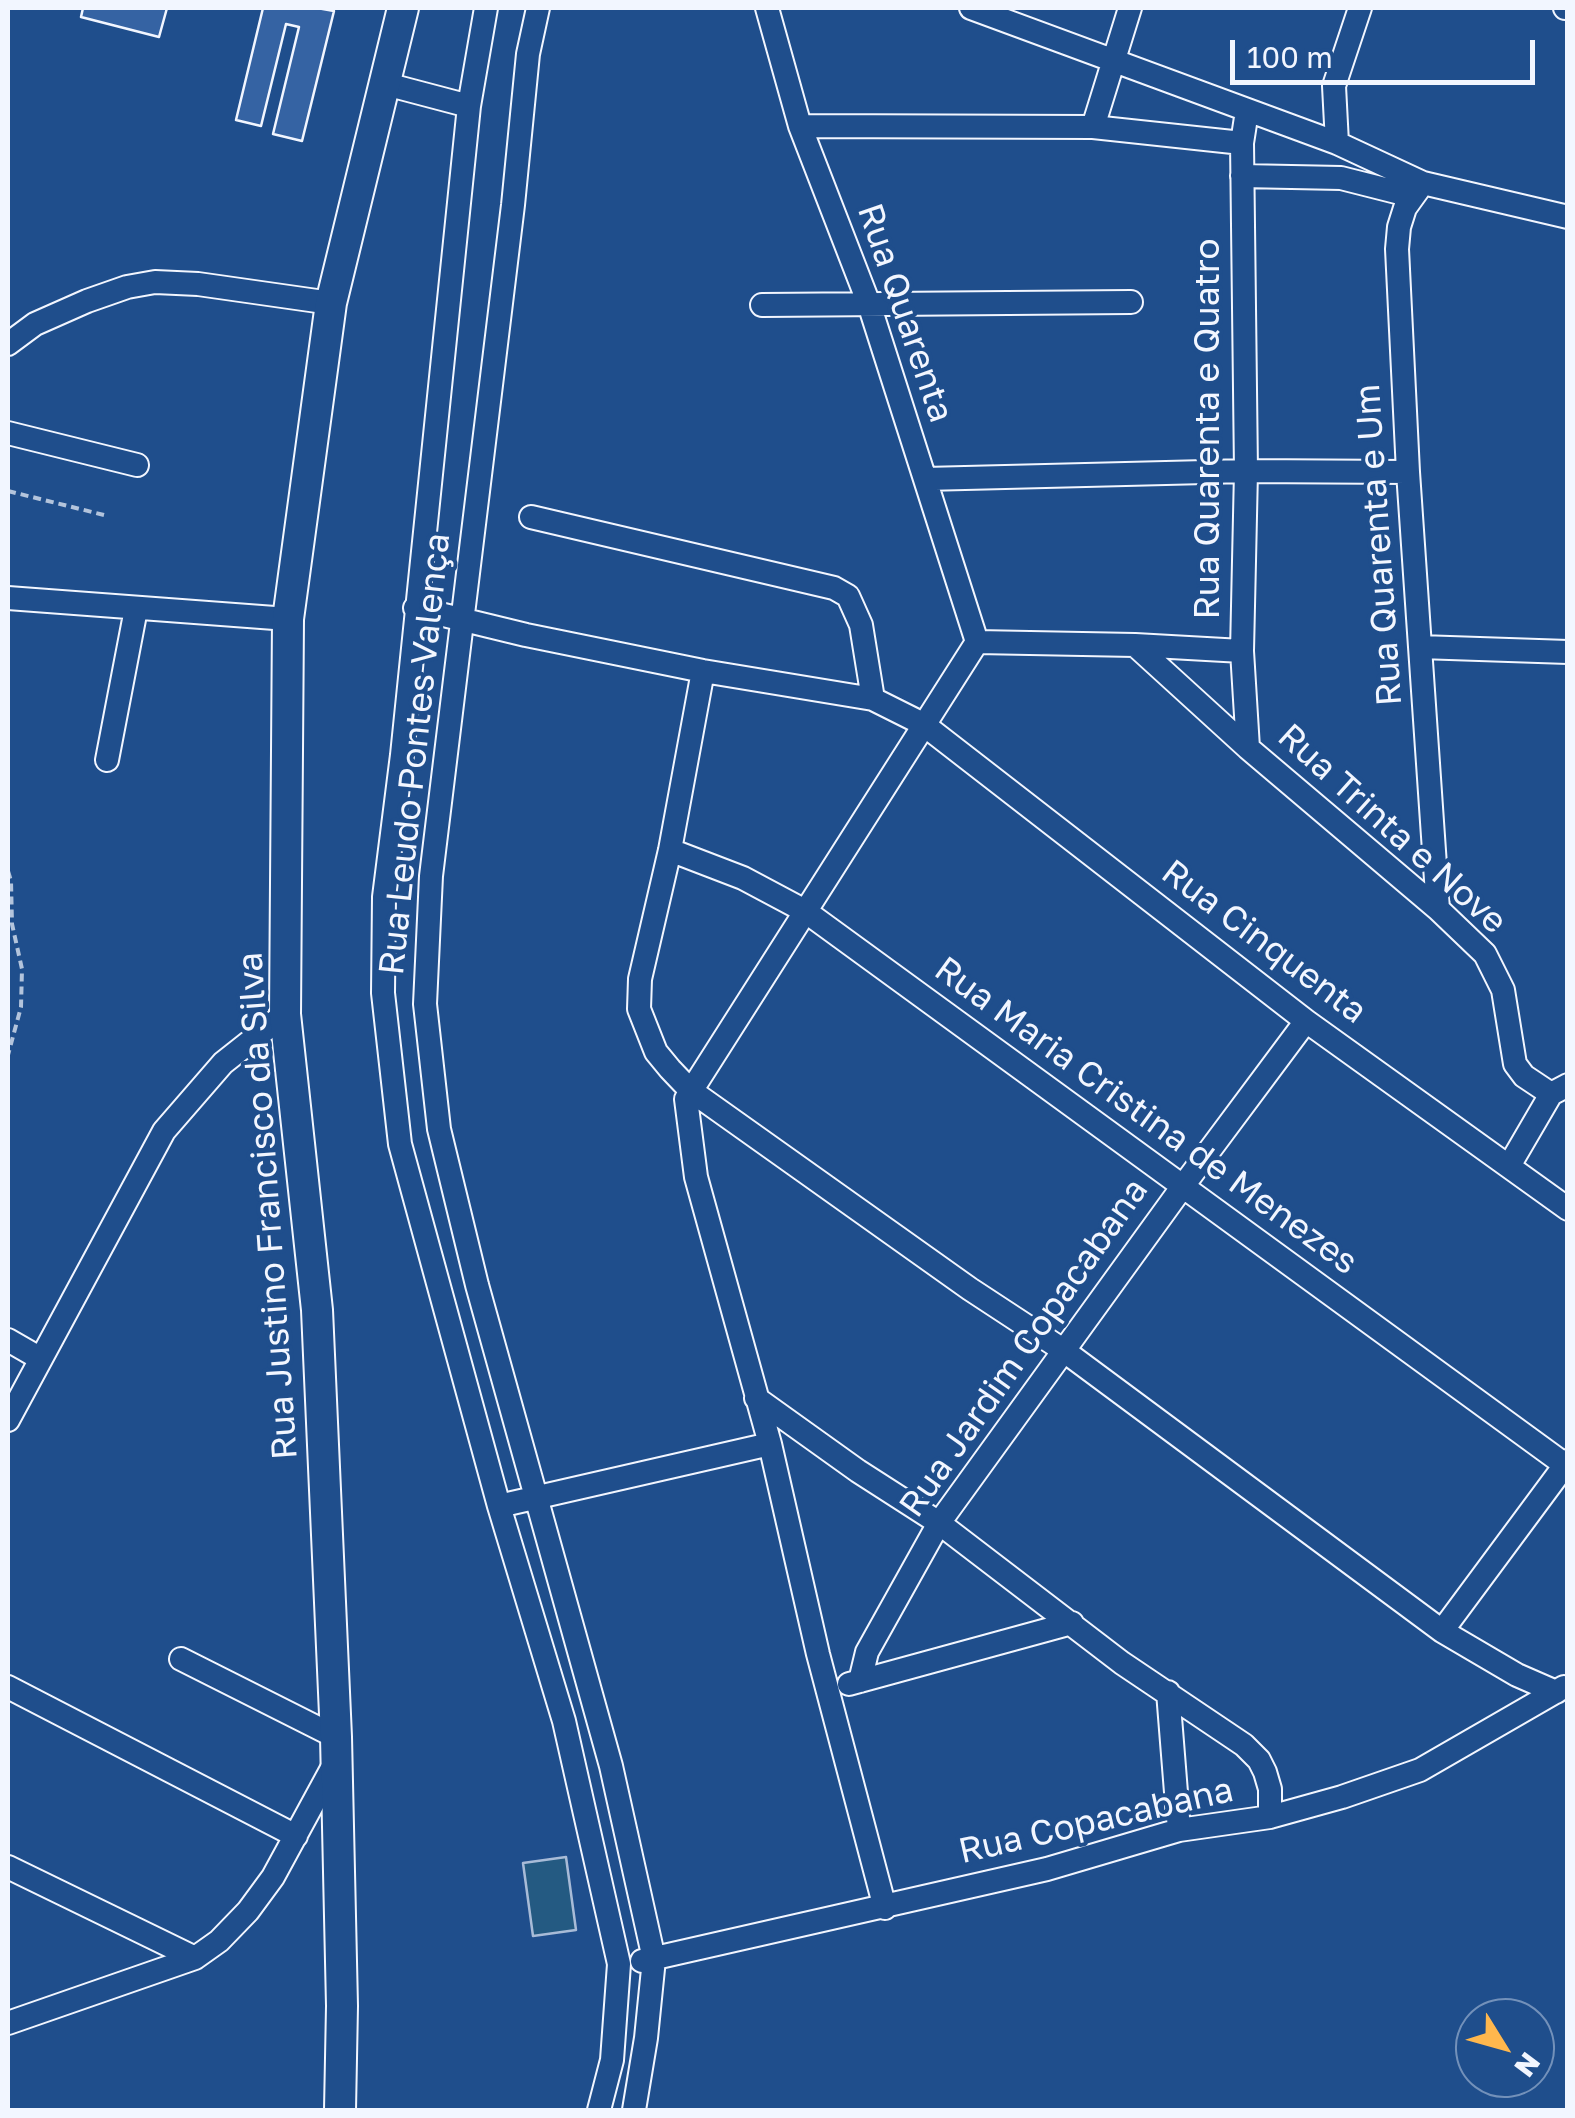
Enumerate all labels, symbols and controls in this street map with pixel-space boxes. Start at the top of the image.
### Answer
scale bar [1235,20,1540,82]
text: 100 m [1247,39,1333,75]
street label: Rua Quarenta [848,198,962,428]
street label: Rua Quarenta e Quatro [1187,239,1229,619]
street label: Rua Quarenta e Um [1347,383,1411,707]
street label: Rua Leudo Pontes Valença [371,531,459,977]
street label: Rua Trinta e Nove [1269,715,1515,943]
street label: Rua Cinquenta [1153,851,1375,1033]
street label: Rua Maria Cristina de Menezes [926,948,1366,1284]
street label: Rua Justino Francisco da Silva [229,951,307,1461]
street label: Rua Jardim Copacabana [891,1171,1157,1525]
street label: Rua Copacabana [955,1769,1237,1873]
north arrow [1455,1998,1555,2098]
text: N [1508,2047,1547,2084]

